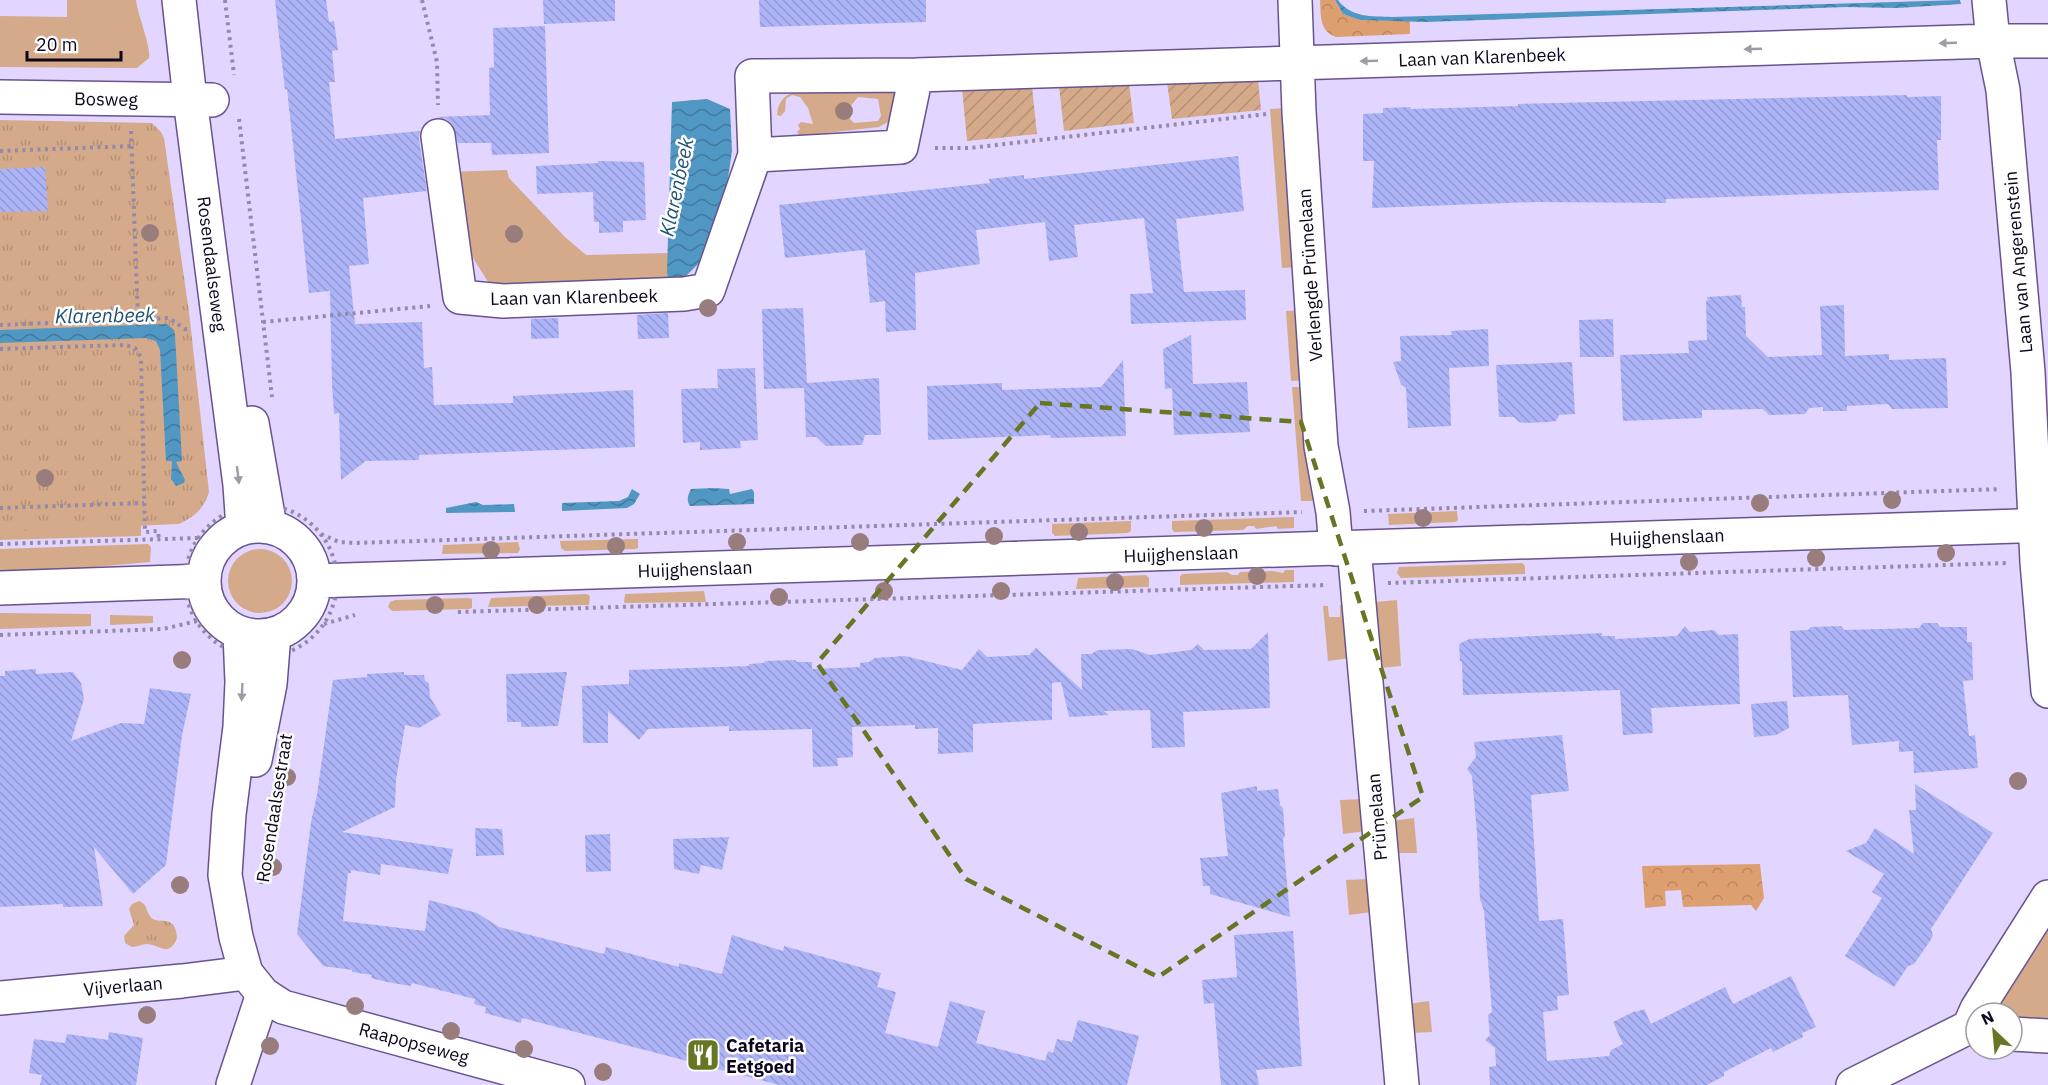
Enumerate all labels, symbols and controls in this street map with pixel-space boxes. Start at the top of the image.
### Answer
scale bar [27,24,122,62]
text: 20 m [36,33,78,56]
one-way arrow [1938,38,1957,47]
street label: Laan van Klarenbeek [1398,43,1567,71]
one-way arrow [1743,44,1762,53]
one-way arrow [1359,56,1378,65]
street label: Bosweg [74,87,138,111]
water label: Klarenbeek [652,135,700,239]
street label: Laan van Angerenstein [1999,170,2037,354]
street label: Verlengde Prümelaan [1292,188,1328,362]
street label: Rosendaalseweg [192,195,232,334]
street label: Laan van Klarenbeek [490,284,659,310]
water label: Klarenbeek [55,301,156,329]
one-way arrow [234,465,243,484]
street label: Huijghenslaan [1609,524,1725,550]
street label: Huijghenslaan [1123,541,1239,567]
street label: Huijghenslaan [637,556,753,582]
one-way arrow [237,682,246,701]
street label: Rosendaalsestraat [251,732,297,884]
street label: Prümelaan [1362,772,1392,862]
street label: Vijverlaan [82,971,164,1001]
north arrow [1964,1001,2024,1061]
text: N [1978,1006,1997,1029]
street label: Raapopseweg [356,1017,472,1069]
place label: Cafetaria Eetgoed [726,1034,804,1078]
restaurant icon: Cafetaria Eetgoed [685,1037,721,1073]

